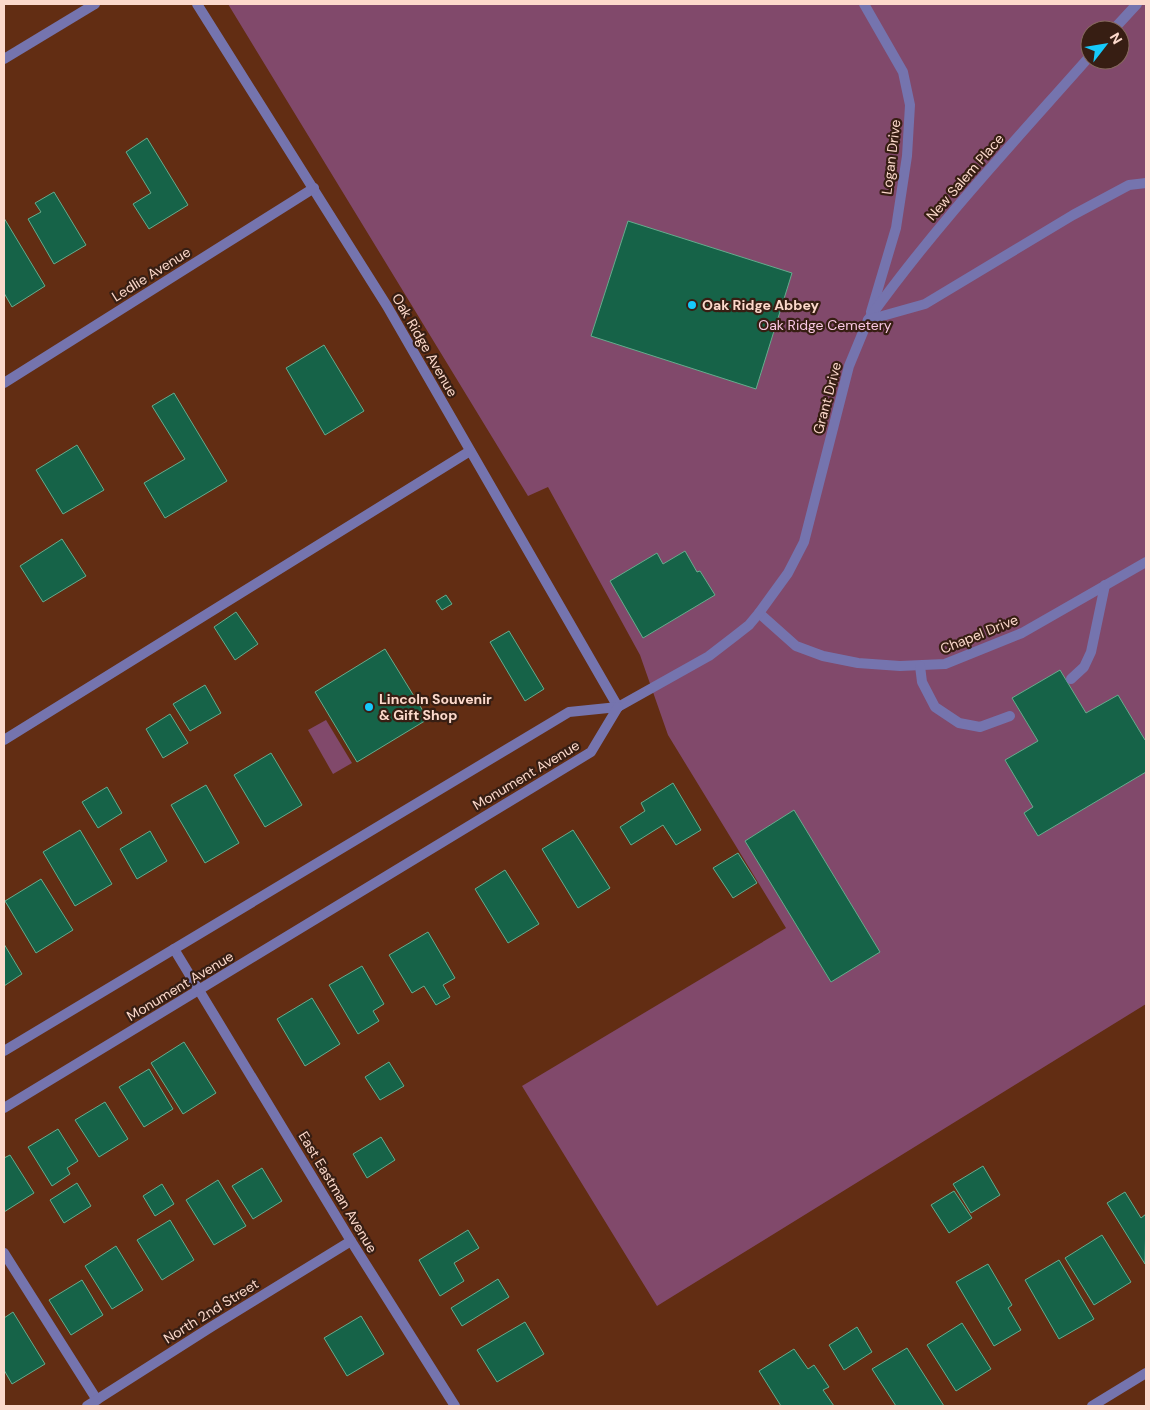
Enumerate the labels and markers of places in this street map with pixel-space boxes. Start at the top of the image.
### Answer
place label: Oak Ridge Abbey [702,296,820,314]
marker: Oak Ridge Abbey [686,299,698,311]
place label: Lincoln Souvenir & Gift Shop [379,690,492,724]
marker: Lincoln Souvenir & Gift Shop [363,701,375,713]

